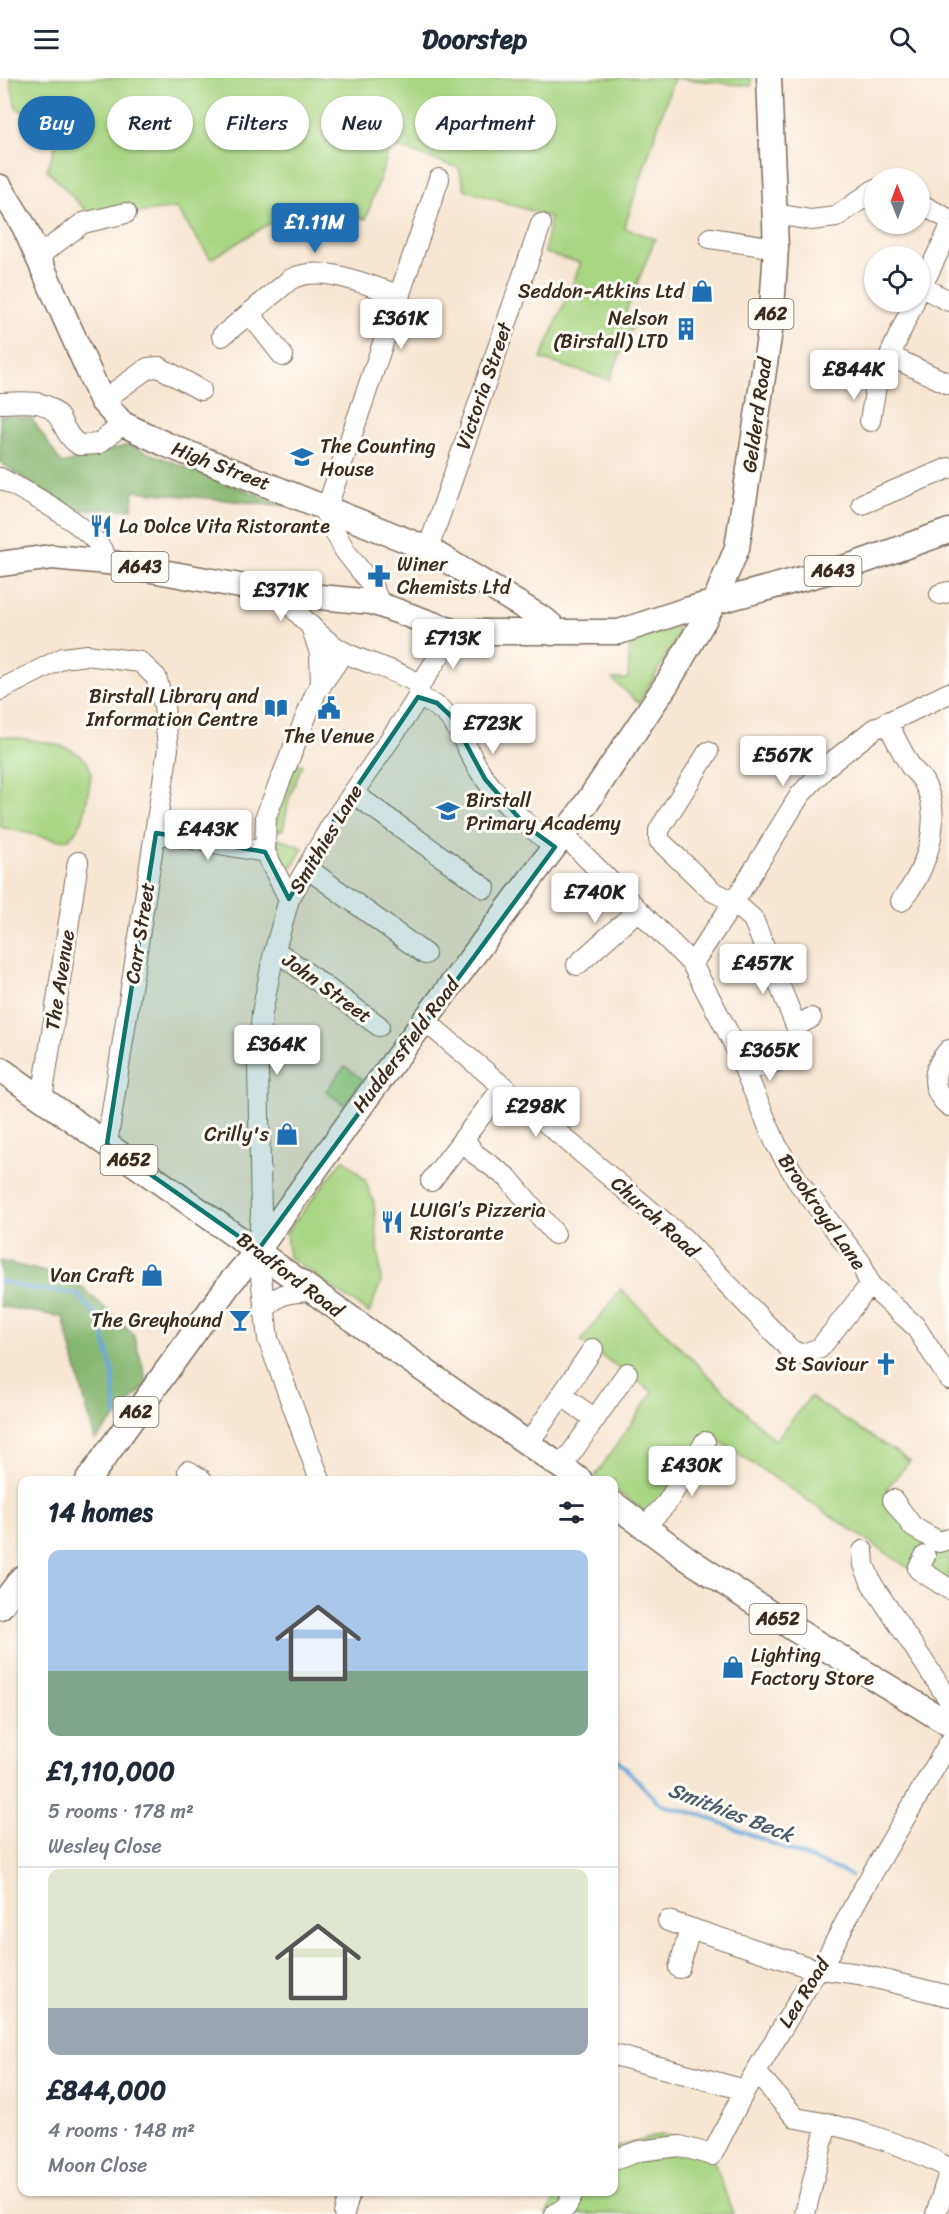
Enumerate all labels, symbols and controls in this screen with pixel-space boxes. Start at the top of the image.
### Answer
text: Doorstep [422,15,527,63]
icon: menu [30,23,63,56]
icon: search [886,23,919,56]
chip: Buy [18,96,95,150]
chip: Rent [107,96,193,150]
chip: Filters [205,96,309,150]
chip: New [321,96,403,150]
chip: Apartment [415,96,556,150]
north arrow [864,168,930,234]
map controls [864,168,930,312]
pin: £1.11M [266,203,364,254]
text: £1.11M [286,205,344,240]
button: locate [864,246,930,312]
place label: Seddon-Atkins Ltd [518,274,685,309]
shop icon: Seddon-Atkins Ltd [689,278,715,304]
pin: £361K [359,299,443,350]
road number: A62 [748,299,794,329]
text: £361K [374,301,428,336]
place label: Nelson (Birstall) LTD [553,301,668,359]
building icon: Nelson (Birstall) LTD [673,316,699,342]
street label: Victoria Street [446,317,522,454]
pin: £844K [812,350,896,401]
text: £844K [824,352,884,387]
street label: Gelderd Road [732,354,783,475]
place label: The Counting House [320,429,436,487]
street label: High Street [166,431,276,501]
school or university icon: The Counting House [289,444,315,470]
place label: La Dolce Vita Ristorante [119,509,330,544]
restaurant icon: La Dolce Vita Ristorante [88,513,114,539]
place label: Winer Chemists Ltd [397,547,512,605]
road number: A643 [112,552,168,582]
road number: A643 [804,556,862,586]
pharmacy icon: Winer Chemists Ltd [366,563,392,589]
pin: £371K [239,571,323,622]
text: £371K [254,573,308,608]
pin: £713K [411,619,495,670]
text: £713K [426,621,480,656]
place label: Birstall Library and Information Centre [85,679,259,737]
library icon: Birstall Library and Information Centre [263,695,289,721]
public building icon: The Venue [316,695,342,721]
pin: £723K [451,704,535,755]
text: £723K [465,706,521,741]
place label: The Venue [283,719,375,754]
pin: £567K [741,736,825,787]
text: £567K [754,738,812,773]
street label: Smithies Lane [279,777,373,901]
place label: Birstall Primary Academy [466,783,621,841]
school or university icon: Birstall Primary Academy [435,798,461,824]
pin: £443K [166,810,250,861]
text: £443K [179,812,237,847]
pin: £740K [553,873,637,924]
text: £740K [565,875,625,910]
street label: Carr Street [115,880,165,986]
street label: The Avenue [35,927,85,1033]
street label: John Street [274,943,380,1033]
pin: £457K [721,944,805,995]
text: £457K [734,946,792,981]
street label: Huddersfield Road [343,968,470,1120]
pin: £364K [235,1025,319,1076]
text: £364K [248,1027,306,1062]
pin: £365K [728,1031,812,1082]
text: £365K [741,1033,799,1068]
pin: £298K [494,1087,578,1138]
text: £298K [507,1089,565,1124]
place label: Crilly's [204,1117,270,1152]
shop icon: Crilly's [274,1121,300,1147]
road number: A652 [100,1145,158,1175]
street label: Brookroyd Lane [769,1146,875,1278]
street label: Church Road [602,1167,709,1268]
place label: LUIGI’s Pizzeria Ristorante [410,1193,546,1251]
restaurant icon: LUIGI’s Pizzeria Ristorante [379,1209,405,1235]
street label: Bradford Road [229,1223,352,1328]
place label: Van Craft [50,1258,134,1293]
shop icon: Van Craft [139,1262,165,1288]
place label: The Greyhound [91,1303,223,1338]
bar icon: The Greyhound [227,1307,253,1333]
place label: St Saviour [775,1347,869,1382]
church icon: St Saviour [873,1351,899,1377]
road number: A62 [114,1397,158,1427]
pin: £430K [650,1446,734,1497]
text: £430K [663,1448,721,1483]
text: 14 homes [48,1489,153,1535]
icon: filters [555,1496,588,1529]
icon: home [264,1589,372,1697]
road number: A652 [750,1604,806,1634]
place label: Lighting Factory Store [751,1638,874,1696]
shop icon: Lighting Factory Store [720,1654,746,1680]
text: £1,110,000 [48,1748,175,1794]
water label: Smithies Beck [663,1771,801,1854]
text: 5 rooms · 178 m² [48,1794,194,1829]
text: Wesley Close [48,1829,162,1864]
icon: home [264,1908,372,2016]
street label: Lea Road [769,1950,840,2035]
text: £844,000 [48,2067,166,2113]
text: 4 rooms · 148 m² [48,2113,195,2148]
text: Moon Close [48,2148,147,2183]

